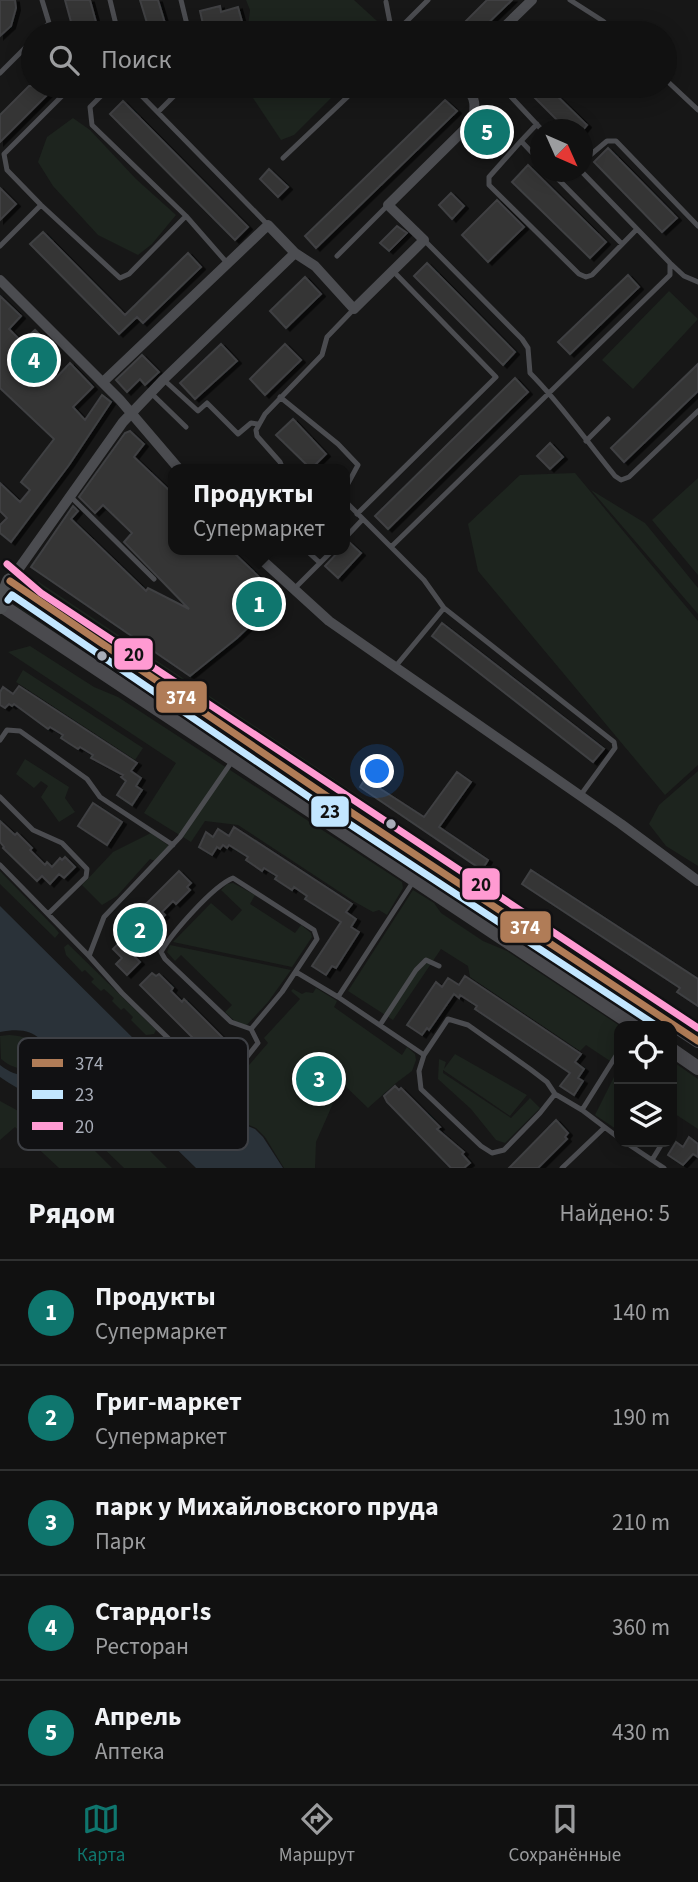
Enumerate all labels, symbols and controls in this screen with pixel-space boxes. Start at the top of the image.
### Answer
search box [21,21,677,98]
icon: search [45,41,83,79]
text: Поиск [101,41,171,78]
pin: 5 [464,106,510,158]
north arrow [530,119,593,182]
pin: 4 [11,334,57,386]
popup [168,464,350,555]
text: Продукты [193,475,314,512]
text: Супермаркет [193,512,325,545]
pin: 1 [236,578,282,630]
line badge: 20 [113,637,154,671]
text: 20 [124,642,144,669]
unlabelled marker [95,649,109,663]
line badge: 374 [155,680,208,714]
text: 374 [166,685,196,712]
your location [360,754,394,788]
line badge: 23 [310,795,350,828]
text: 23 [320,799,340,826]
unlabelled marker [384,817,398,831]
line badge: 20 [461,867,501,901]
text: 20 [471,872,491,899]
pin: 2 [117,904,163,956]
line badge: 374 [499,910,552,944]
text: 374 [510,915,540,942]
map controls [614,1021,677,1147]
button: locate [614,1021,677,1084]
legend [18,1038,248,1150]
text: 374 [75,1051,103,1078]
pin: 3 [296,1053,342,1105]
text: 23 [75,1082,94,1109]
button: layers [614,1084,677,1147]
text: 20 [75,1114,94,1141]
text: Рядом [28,1192,116,1235]
text: Найдено: 5 [560,1197,670,1230]
text: Продукты [95,1278,216,1315]
text: 1 [45,1296,57,1329]
text: 140 m [612,1296,670,1329]
text: Супермаркет [95,1315,227,1348]
text: Григ-маркет [95,1383,242,1420]
text: 2 [45,1401,57,1434]
text: 190 m [612,1401,670,1434]
text: Супермаркет [95,1420,227,1453]
text: парк у Михайловского пруда [95,1488,439,1525]
text: 3 [45,1506,57,1539]
text: 210 m [612,1506,670,1539]
text: Парк [95,1525,146,1558]
text: Стардог!s [95,1593,211,1630]
text: 4 [45,1611,57,1644]
text: 360 m [612,1611,670,1644]
text: Ресторан [95,1630,189,1663]
text: Апрель [95,1698,182,1735]
text: 5 [45,1716,57,1749]
text: 430 m [612,1716,670,1749]
text: Аптека [95,1735,165,1768]
tab: Карта [77,1800,125,1869]
tab: Маршрут [279,1800,355,1869]
tab: Сохранённые [508,1800,621,1869]

